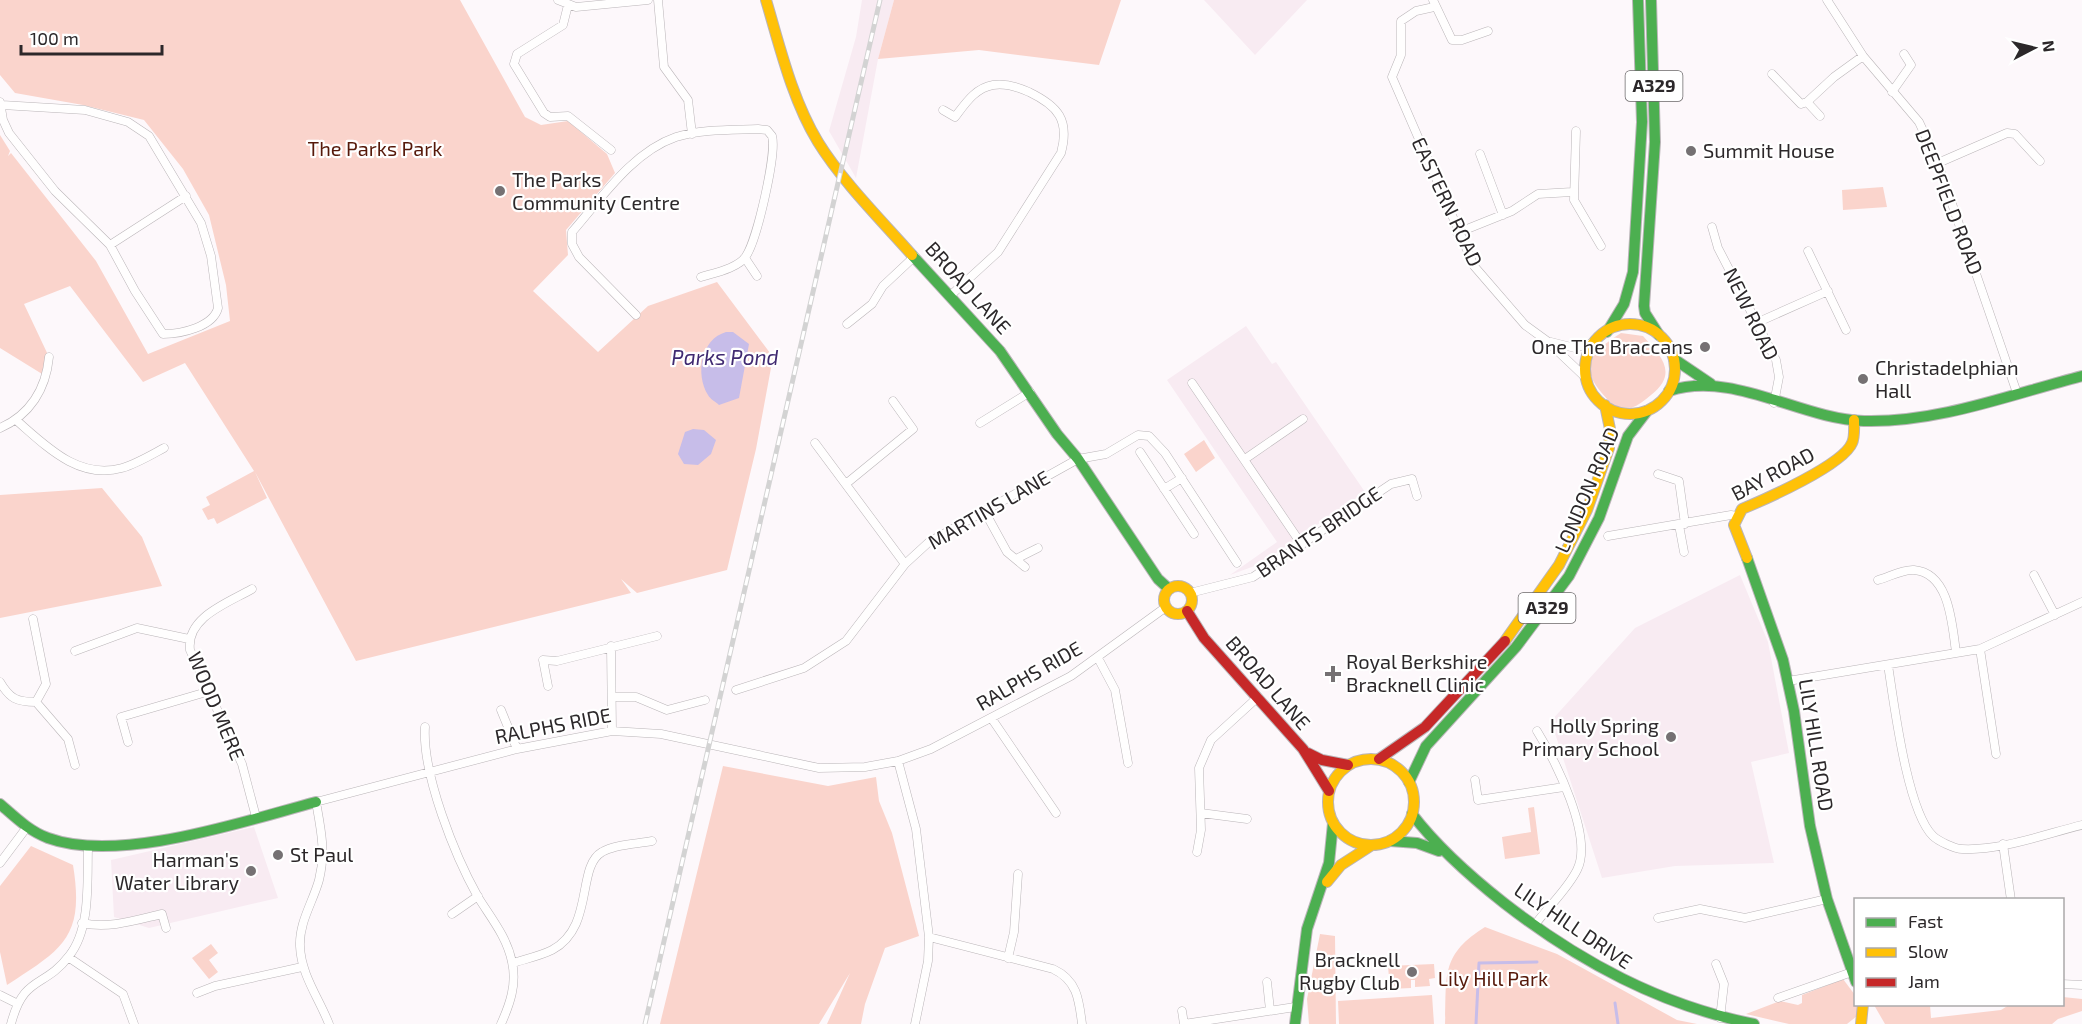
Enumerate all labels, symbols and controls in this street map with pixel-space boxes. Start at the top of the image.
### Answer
scale bar [21,18,162,56]
north arrow [2004,18,2064,78]
text: 100 m [30,27,79,49]
text: N [2039,39,2060,53]
road number: A329 [1626,71,1682,101]
street label: DEEPFIELD ROAD [1911,125,1989,278]
street label: EASTERN ROAD [1407,133,1488,270]
park label: The Parks Park [308,136,442,160]
place label: Summit House [1703,138,1835,162]
marker: Summit House [1684,144,1698,158]
place label: The Parks Community Centre [512,167,680,214]
marker: The Parks Community Centre [493,184,507,198]
street label: BROAD LANE [921,236,1017,339]
street label: NEW ROAD [1719,263,1785,364]
place label: One The Braccans [1531,334,1693,358]
marker: One The Braccans [1698,340,1712,354]
water label: Parks Pond [671,344,779,369]
place label: Christadelphian Hall [1875,355,2019,402]
marker: Christadelphian Hall [1856,372,1870,386]
street label: LONDON ROAD [1549,423,1623,556]
street label: BAY ROAD [1727,441,1818,505]
street label: MARTINS LANE [923,465,1054,554]
street label: BRANTS BRIDGE [1251,481,1386,582]
road number: A329 [1518,593,1576,623]
street label: BROAD LANE [1222,631,1316,734]
street label: RALPHS RIDE [971,635,1086,715]
street label: WOOD MERE [183,648,251,764]
place label: Royal Berkshire Bracknell Clinic [1346,649,1487,696]
marker: Royal Berkshire Bracknell Clinic [1324,665,1342,683]
street label: LILY HILL ROAD [1795,677,1839,813]
street label: RALPHS RIDE [493,702,613,748]
place label: Holly Spring Primary School [1522,713,1659,760]
marker: Holly Spring Primary School [1664,730,1678,744]
place label: St Paul [290,842,353,866]
place label: Harman's Water Library [115,847,239,894]
marker: St Paul [271,848,285,862]
marker: Harman's Water Library [244,864,258,878]
street label: LILY HILL DRIVE [1510,877,1637,973]
legend [1854,898,2064,1006]
text: Fast [1908,910,1943,932]
text: Slow [1908,940,1949,962]
place label: Bracknell Rugby Club [1299,947,1400,994]
marker: Bracknell Rugby Club [1405,965,1419,979]
park label: Lily Hill Park [1438,966,1548,990]
text: Jam [1908,970,1940,992]

